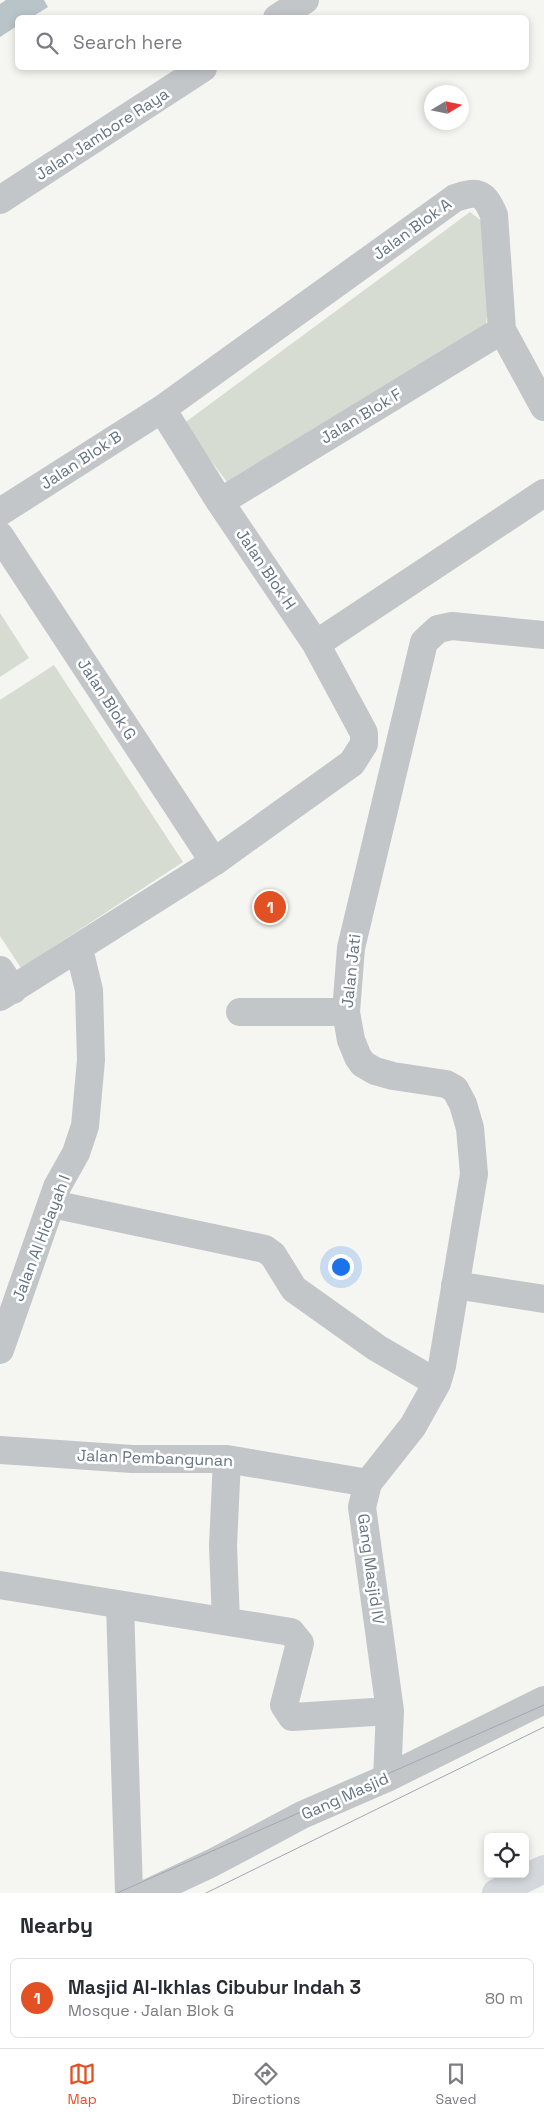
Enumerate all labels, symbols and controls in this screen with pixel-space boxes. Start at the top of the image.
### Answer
search box [15,15,529,70]
icon: search [33,29,61,57]
text: Search here [73,30,183,55]
street label: Jalan Jambore Raya [31,83,173,185]
north arrow [424,85,469,130]
street label: Jalan Blok A [368,193,456,265]
street label: Jalan Blok F [317,383,406,448]
street label: Jalan Blok B [36,426,126,494]
street label: Jalan Blok H [231,525,301,613]
street label: Jalan Blok G [73,654,141,744]
pin: 1 [254,888,286,926]
street label: Jalan Jati [337,933,365,1009]
street label: Jalan Al Hidayah I [7,1172,75,1304]
your location [328,1254,354,1280]
street label: Jalan Pembangunan [77,1445,233,1471]
street label: Gang Masjid IV [353,1512,389,1626]
street label: Gang Masjid [298,1767,392,1825]
map controls [484,1833,529,1878]
button: locate [484,1833,529,1878]
text: Nearby [20,1912,93,1939]
text: Masjid Al-Ikhlas Cibubur Indah 3 [68,1975,361,2000]
text: 1 [33,1988,41,2009]
text: 80 m [485,1988,523,2009]
text: Mosque · Jalan Blok G [68,2000,234,2021]
tab: Map [68,2060,97,2108]
tab: Directions [232,2060,300,2108]
tab: Saved [436,2060,476,2108]

